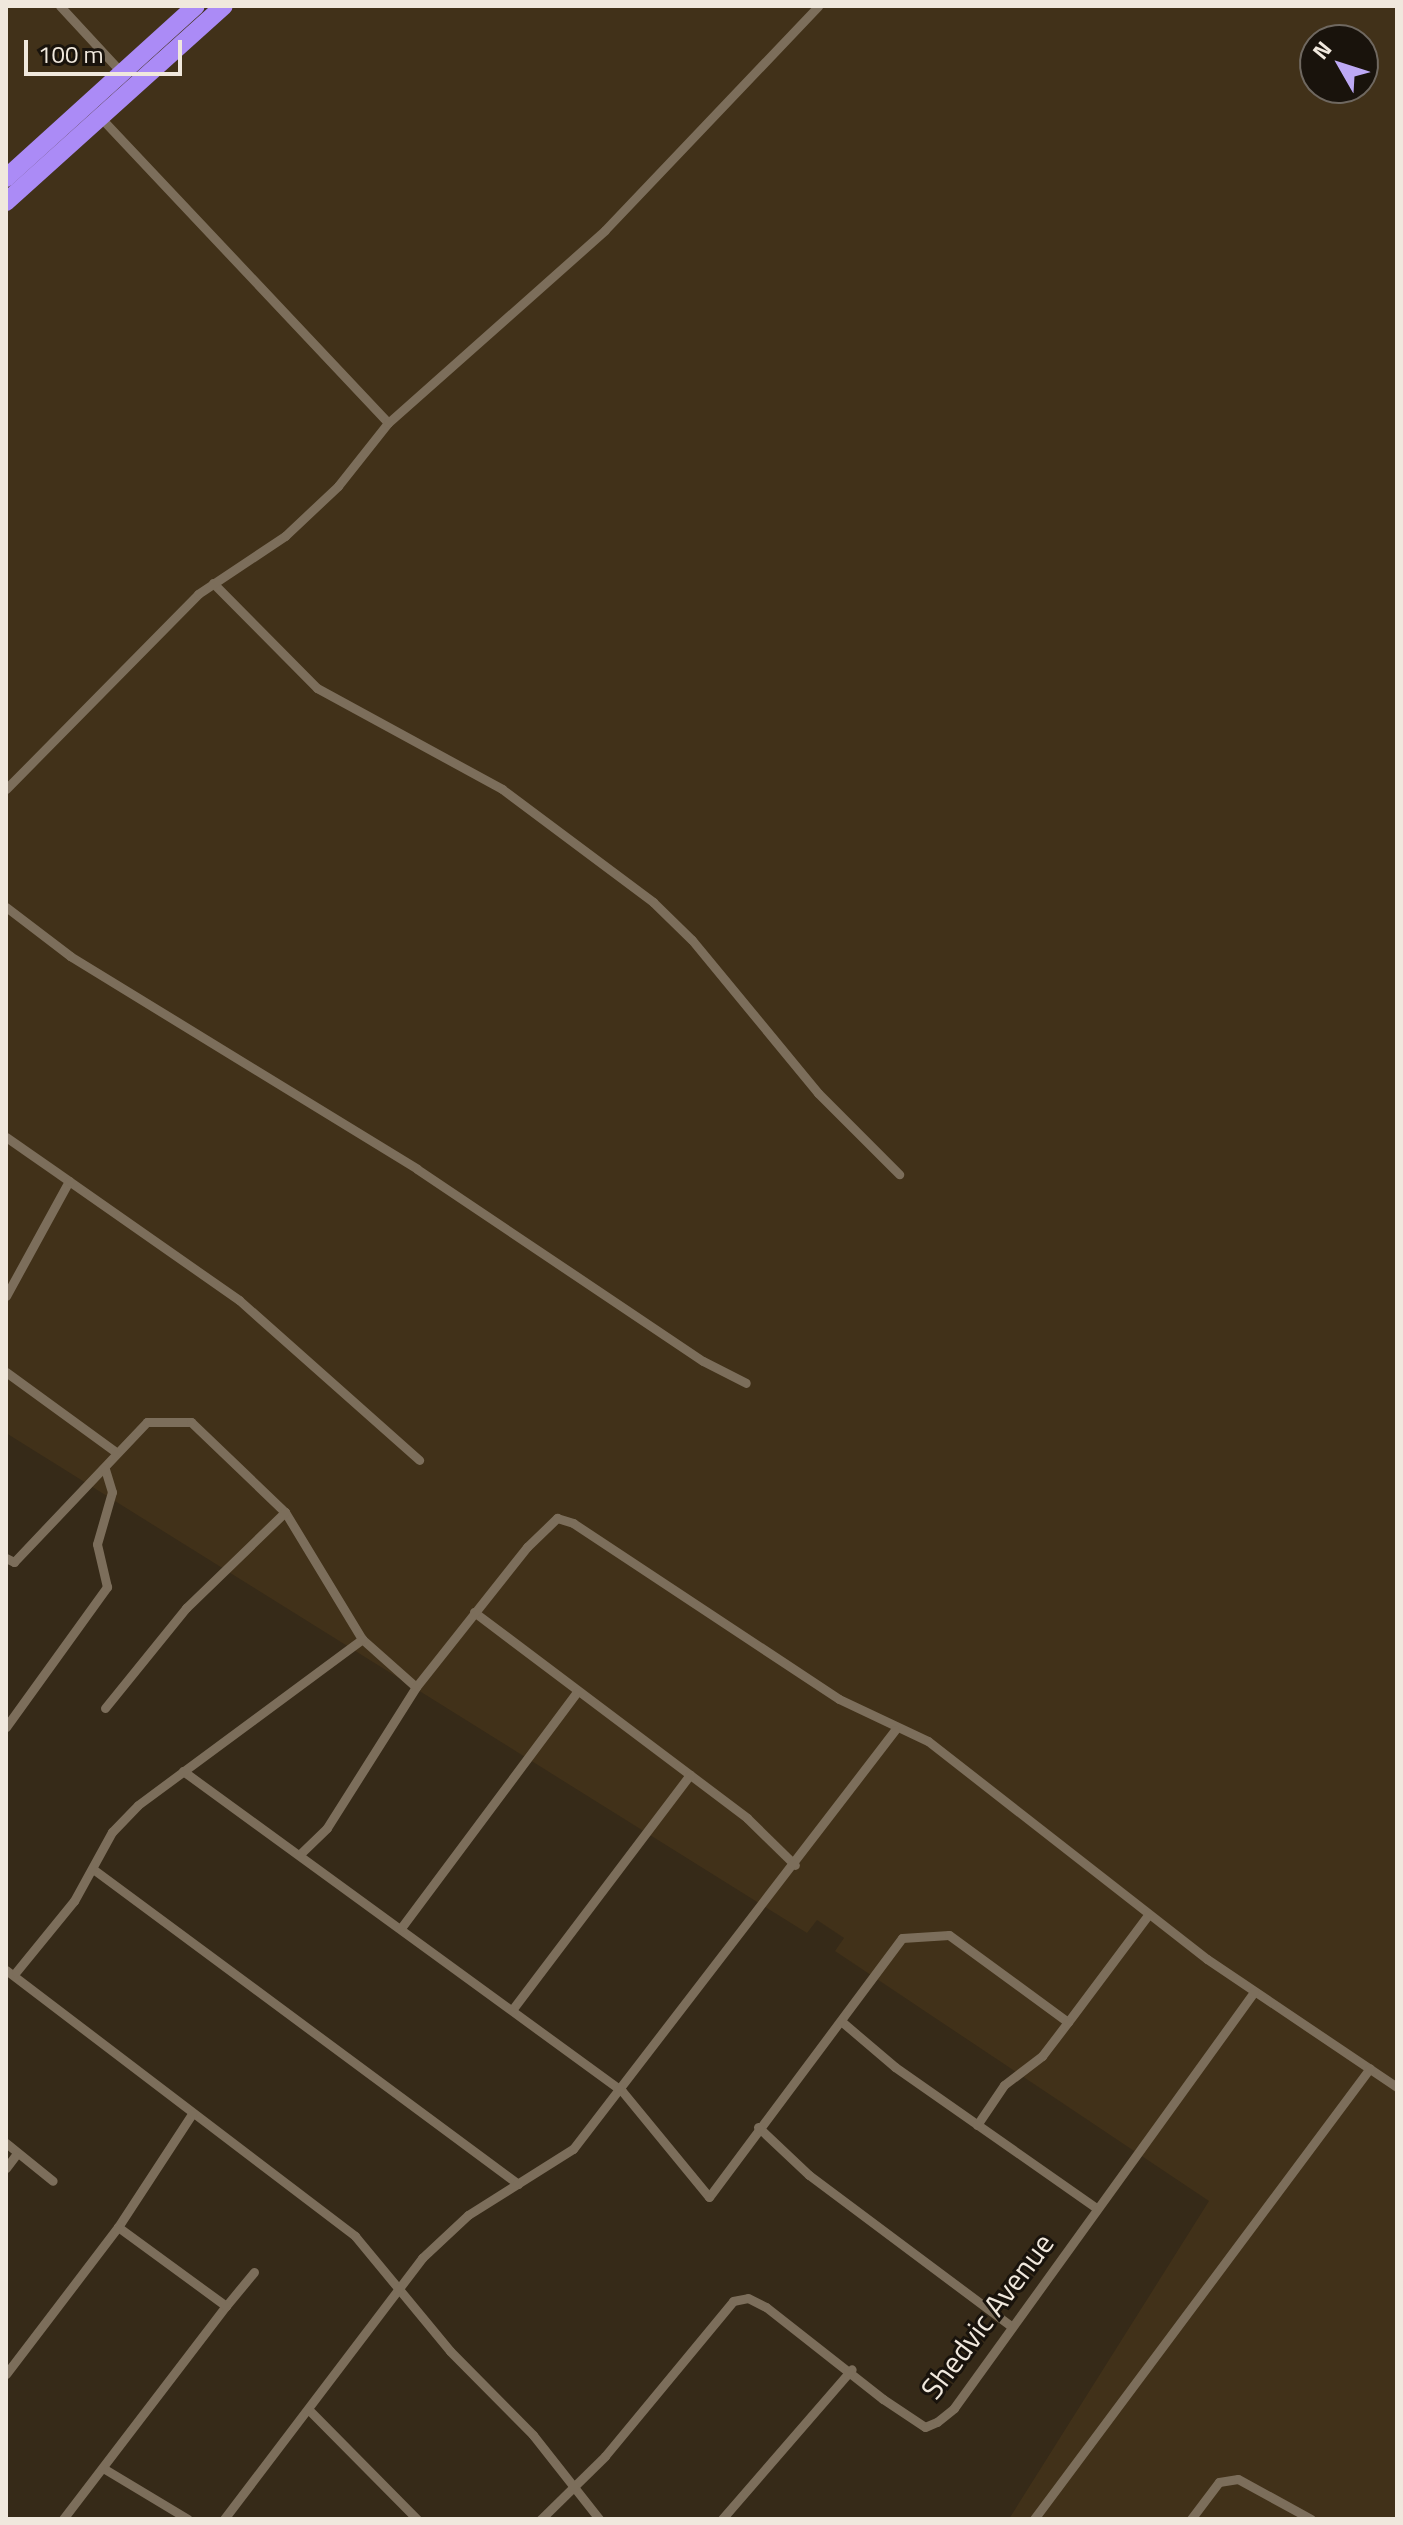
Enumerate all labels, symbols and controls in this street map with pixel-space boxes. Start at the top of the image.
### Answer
scale bar [28,24,186,74]
north arrow [1299,24,1379,104]
text: N [1304,34,1340,67]
text: 100 m [38,36,104,72]
street label: Shedvic Avenue [913,2226,1061,2406]

